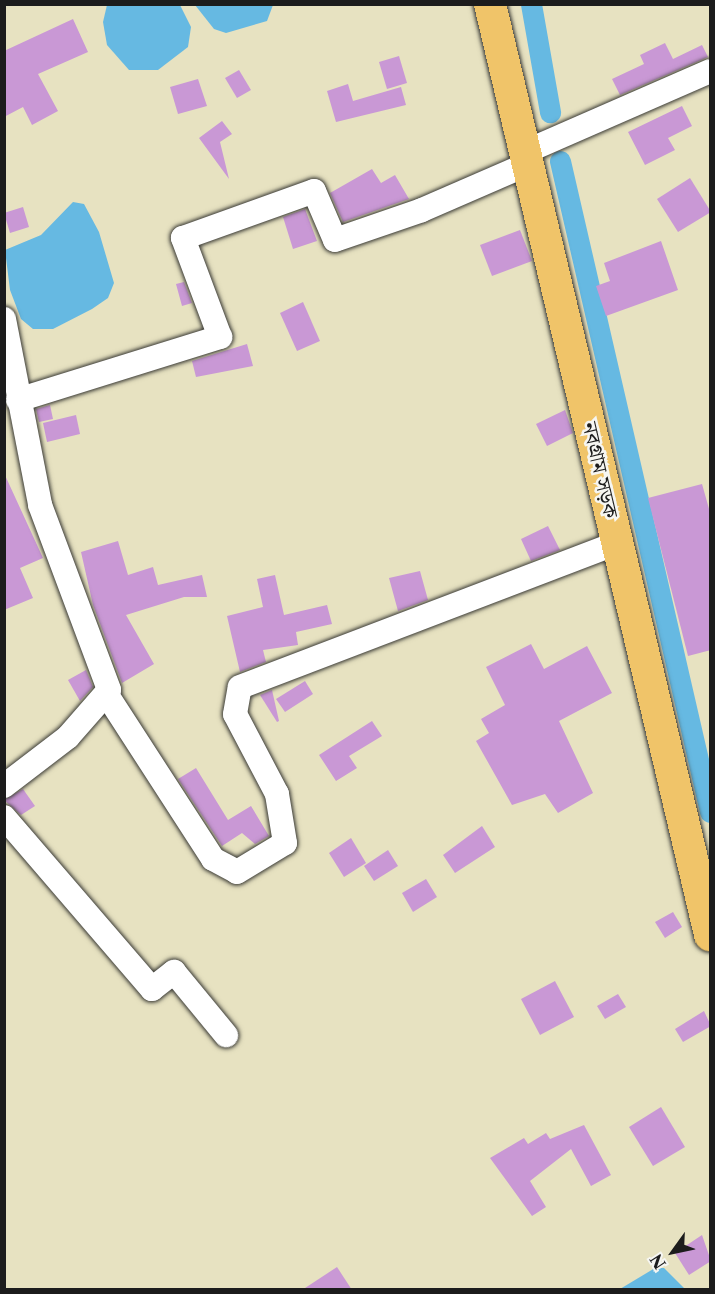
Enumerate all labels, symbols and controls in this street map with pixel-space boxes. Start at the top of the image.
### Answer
street label: নবগ্রাম সড়ক [577,420,623,520]
north arrow [643,1222,703,1282]
text: N [646,1251,670,1273]

